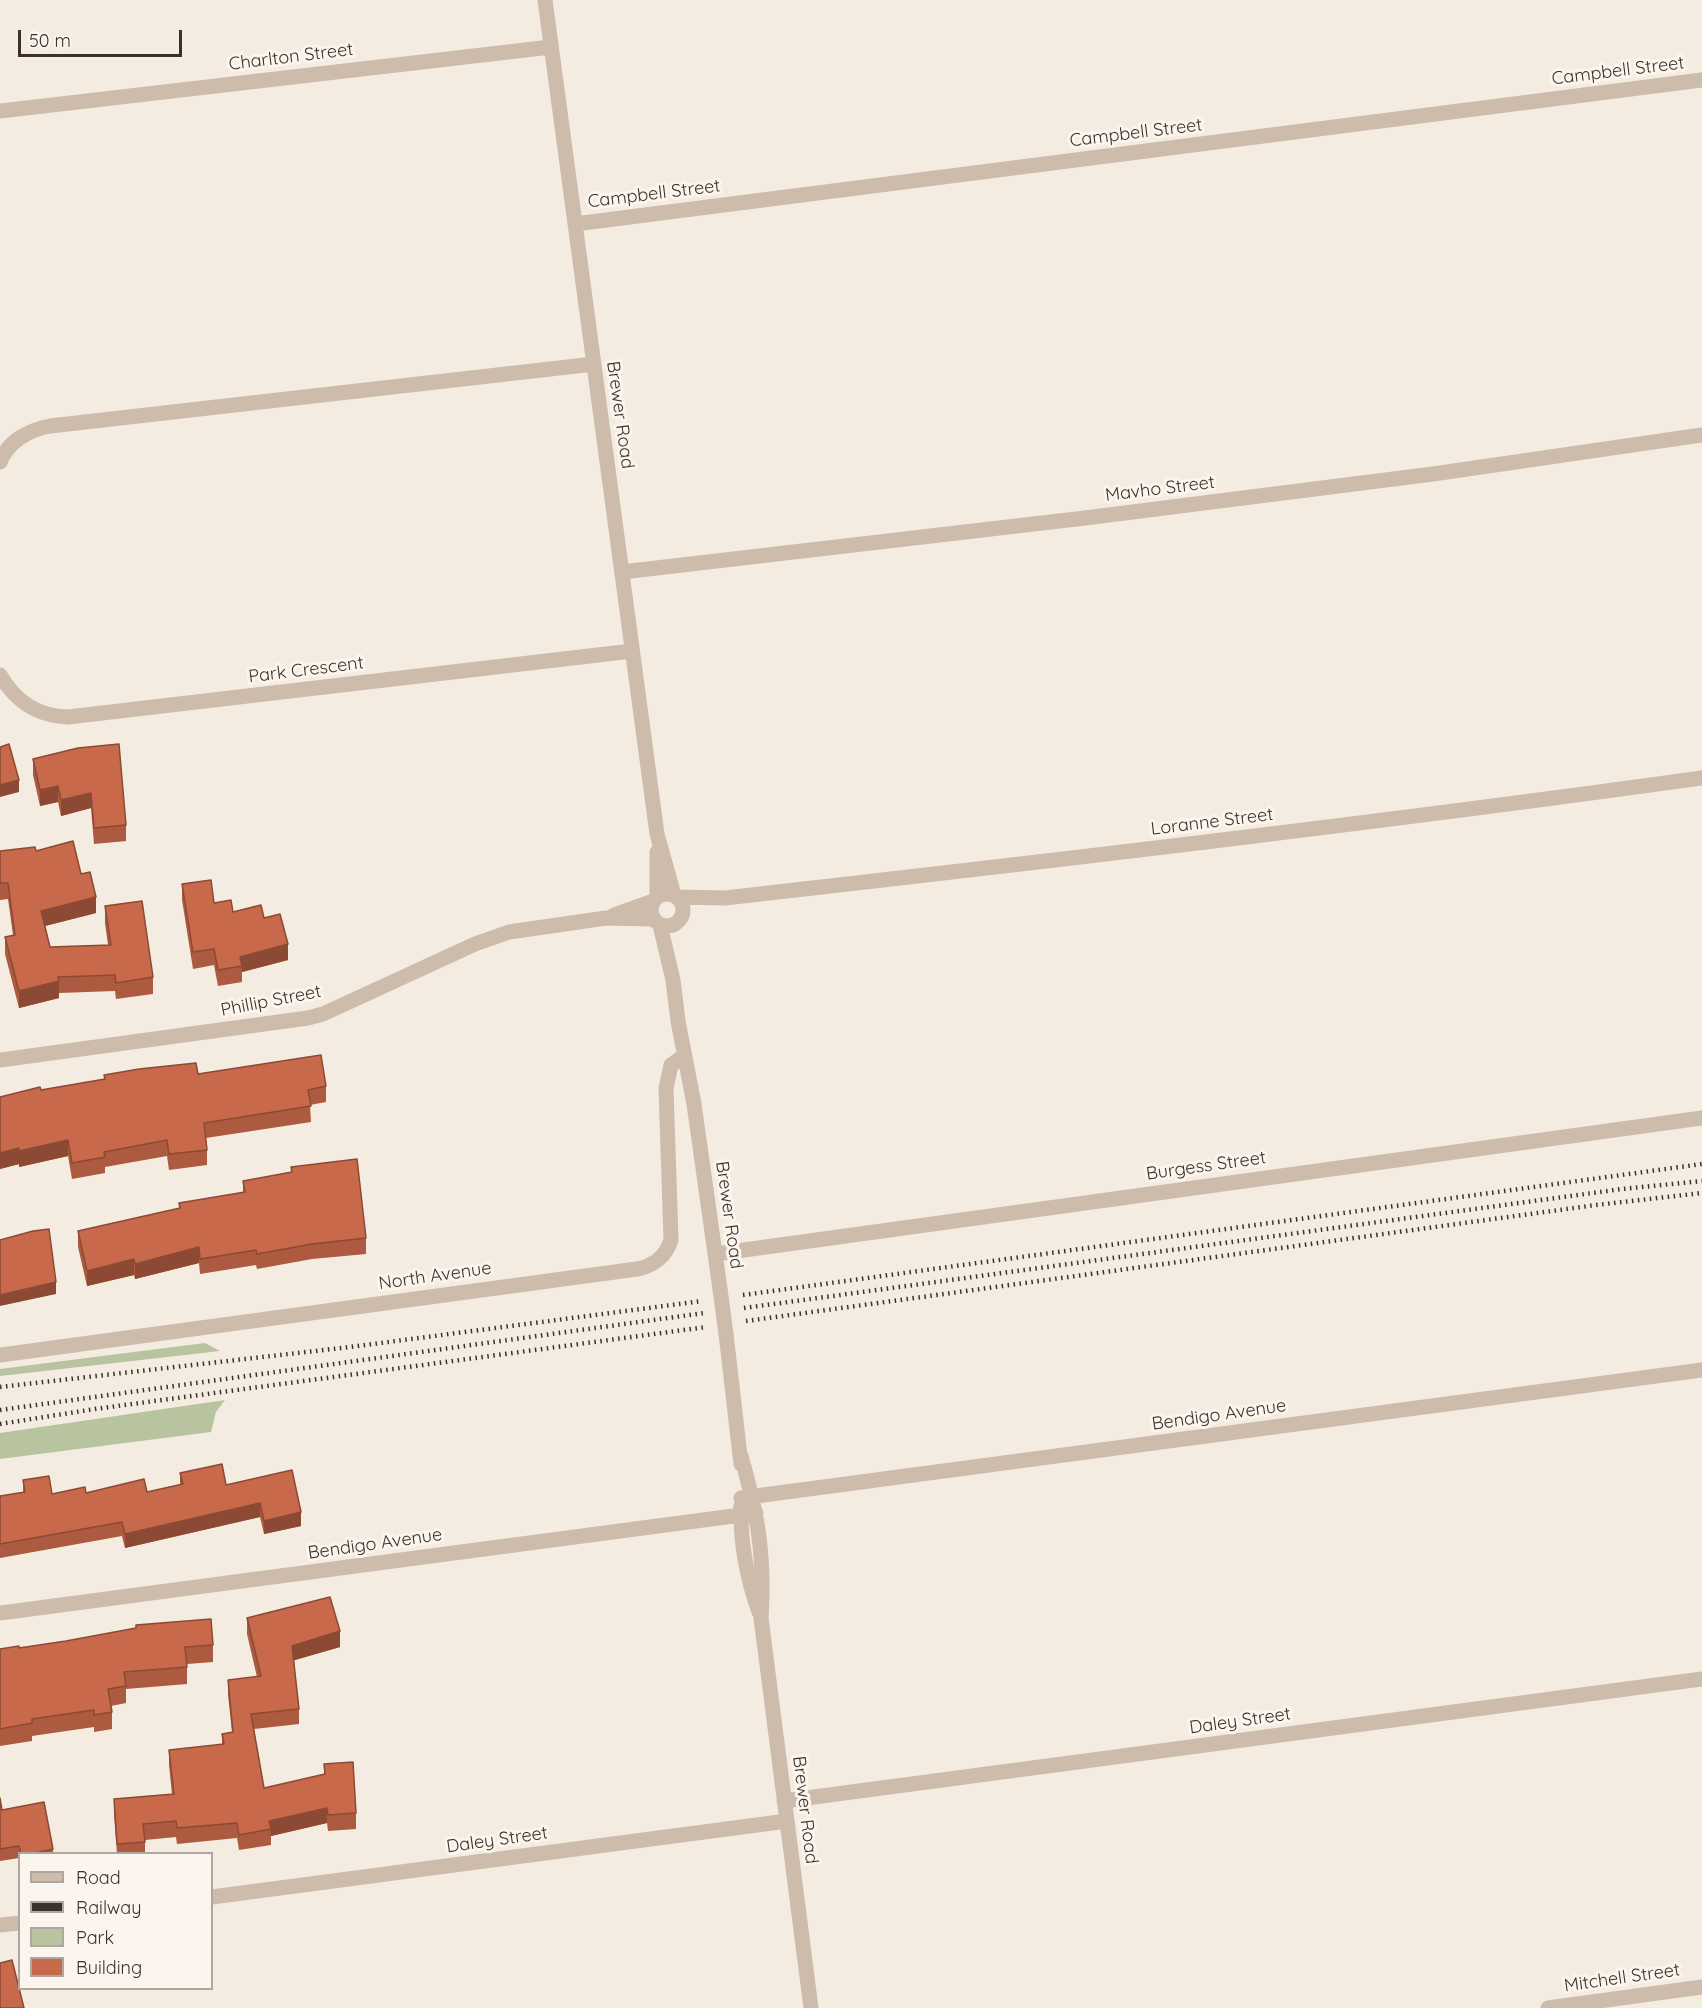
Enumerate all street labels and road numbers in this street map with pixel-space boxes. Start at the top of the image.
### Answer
street label: Charlton Street [228,39,354,75]
street label: Campbell Street [1550,52,1686,90]
street label: Campbell Street [1068,114,1204,152]
street label: Campbell Street [586,175,722,213]
street label: Brewer Road [602,360,638,470]
street label: Mavho Street [1104,472,1216,506]
street label: Park Crescent [247,652,365,688]
street label: Loranne Street [1150,804,1274,840]
street label: Phillip Street [219,981,323,1021]
street label: Burgess Street [1145,1147,1267,1185]
street label: Brewer Road [711,1160,747,1270]
street label: North Avenue [377,1257,493,1295]
street label: Bendigo Avenue [1151,1395,1287,1435]
street label: Bendigo Avenue [307,1524,443,1564]
street label: Daley Street [1188,1703,1292,1739]
street label: Brewer Road [788,1755,822,1865]
street label: Daley Street [445,1822,549,1858]
street label: Mitchell Street [1563,1959,1681,1997]

